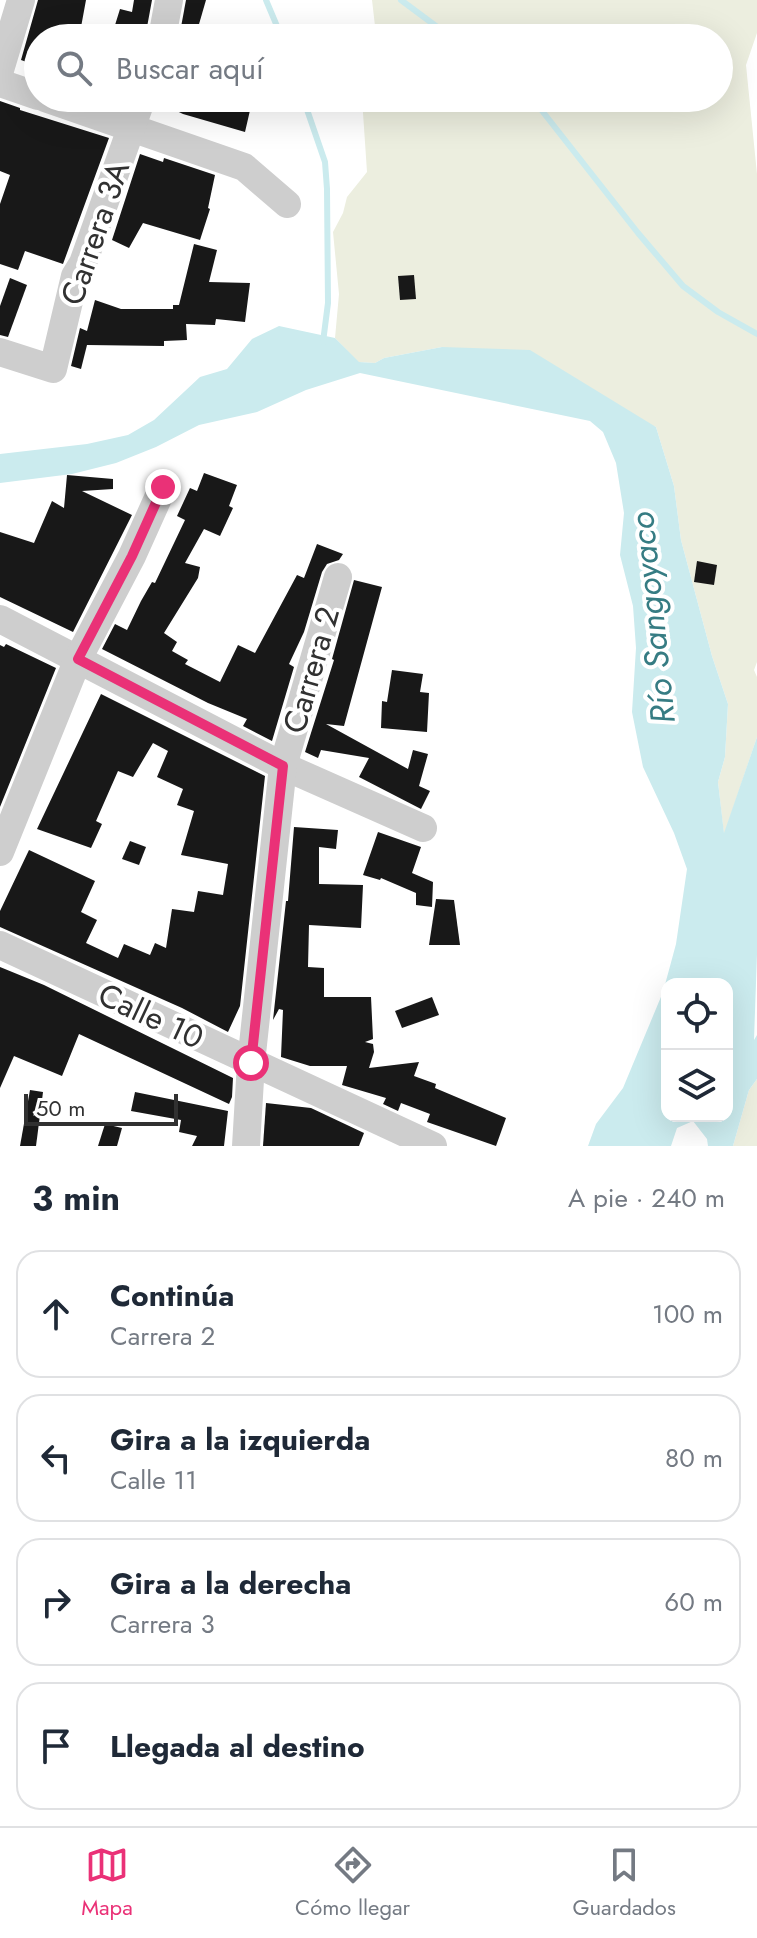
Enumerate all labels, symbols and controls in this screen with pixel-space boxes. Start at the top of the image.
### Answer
search box [24,24,733,112]
icon: search [52,46,96,90]
text: Buscar aquí [116,47,264,90]
street label: Carrera 3A [49,155,141,311]
route end [145,469,181,505]
water label: Río Sangoyaco [617,510,688,726]
street label: Carrera 2 [271,601,351,739]
street label: Calle 10 [91,972,211,1060]
map controls [661,978,733,1122]
button: locate [661,978,733,1050]
route start [233,1045,269,1081]
button: layers [661,1050,733,1122]
scale bar [24,1090,178,1126]
text: 50 m [36,1092,85,1124]
text: 3 min [32,1174,120,1223]
text: A pie · 240 m [568,1179,725,1217]
text: Continúa [110,1274,234,1317]
icon: ahead [34,1292,78,1336]
text: 100 m [652,1295,723,1333]
text: Carrera 2 [110,1317,215,1355]
text: Gira a la izquierda [110,1418,370,1461]
icon: left [34,1436,78,1480]
text: 80 m [665,1439,723,1477]
text: Calle 11 [110,1461,197,1499]
text: Gira a la derecha [110,1562,351,1605]
icon: right [34,1580,78,1624]
text: 60 m [664,1583,723,1621]
text: Carrera 3 [110,1605,215,1643]
icon: arrive [34,1724,78,1768]
text: Llegada al destino [110,1725,365,1768]
tab: Mapa [81,1843,133,1923]
tab: Cómo llegar [295,1843,410,1923]
tab: Guardados [572,1843,676,1923]

